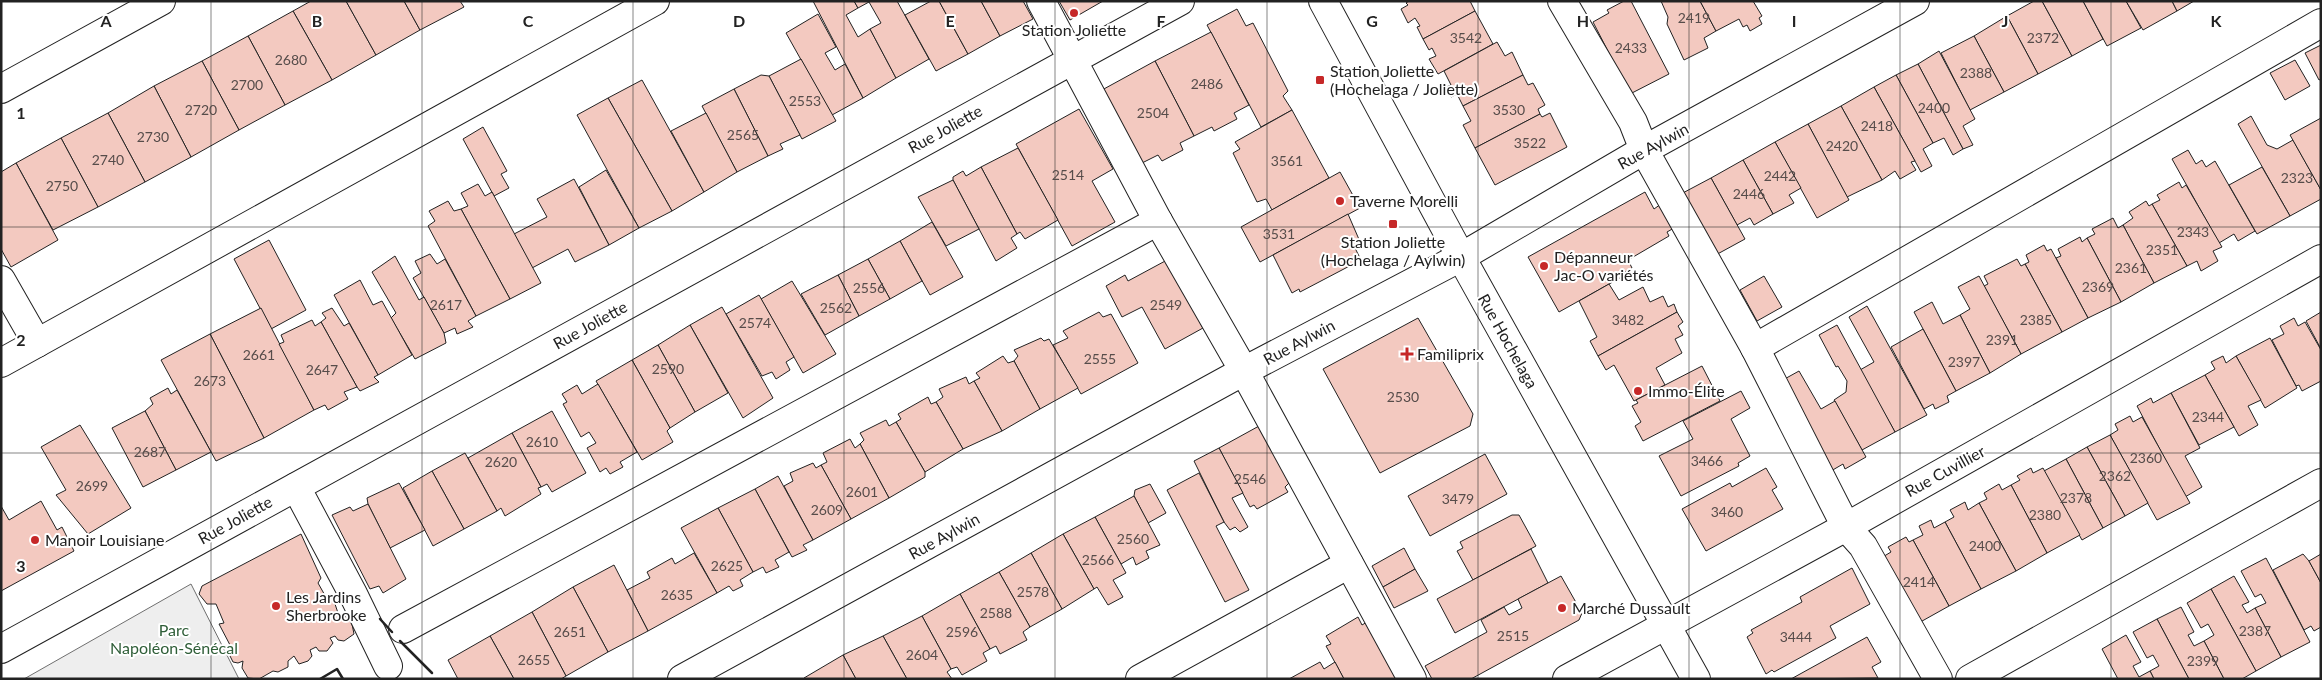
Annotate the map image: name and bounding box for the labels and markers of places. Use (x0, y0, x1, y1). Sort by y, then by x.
marker: Station Joliette (1068, 7, 1080, 19)
place label: Station Joliette (1022, 20, 1126, 39)
place label: Station Joliette (Hochelaga / Joliette) (1330, 61, 1478, 98)
marker: Station Joliette (Hochelaga / Joliette) (1314, 74, 1326, 86)
place label: Taverne Morelli (1350, 191, 1458, 210)
marker: Taverne Morelli (1334, 195, 1346, 207)
marker: Station Joliette (Hochelaga / Aylwin) (1387, 218, 1399, 230)
place label: Station Joliette (Hochelaga / Aylwin) (1321, 232, 1465, 269)
place label: Dépanneur Jac-O variétés (1554, 247, 1654, 284)
marker: Dépanneur Jac-O variétés (1538, 260, 1550, 272)
place label: Familiprix (1417, 344, 1484, 363)
marker: Familiprix (1401, 348, 1413, 360)
place label: Immo-Élite (1648, 381, 1725, 400)
marker: Immo-Élite (1632, 385, 1644, 397)
place label: Manoir Louisiane (45, 530, 165, 549)
marker: Manoir Louisiane (29, 534, 41, 546)
place label: Les Jardins Sherbrooke (286, 587, 366, 624)
place label: Marché Dussault (1572, 598, 1691, 617)
marker: Les Jardins Sherbrooke (270, 600, 282, 612)
marker: Marché Dussault (1556, 602, 1568, 614)

